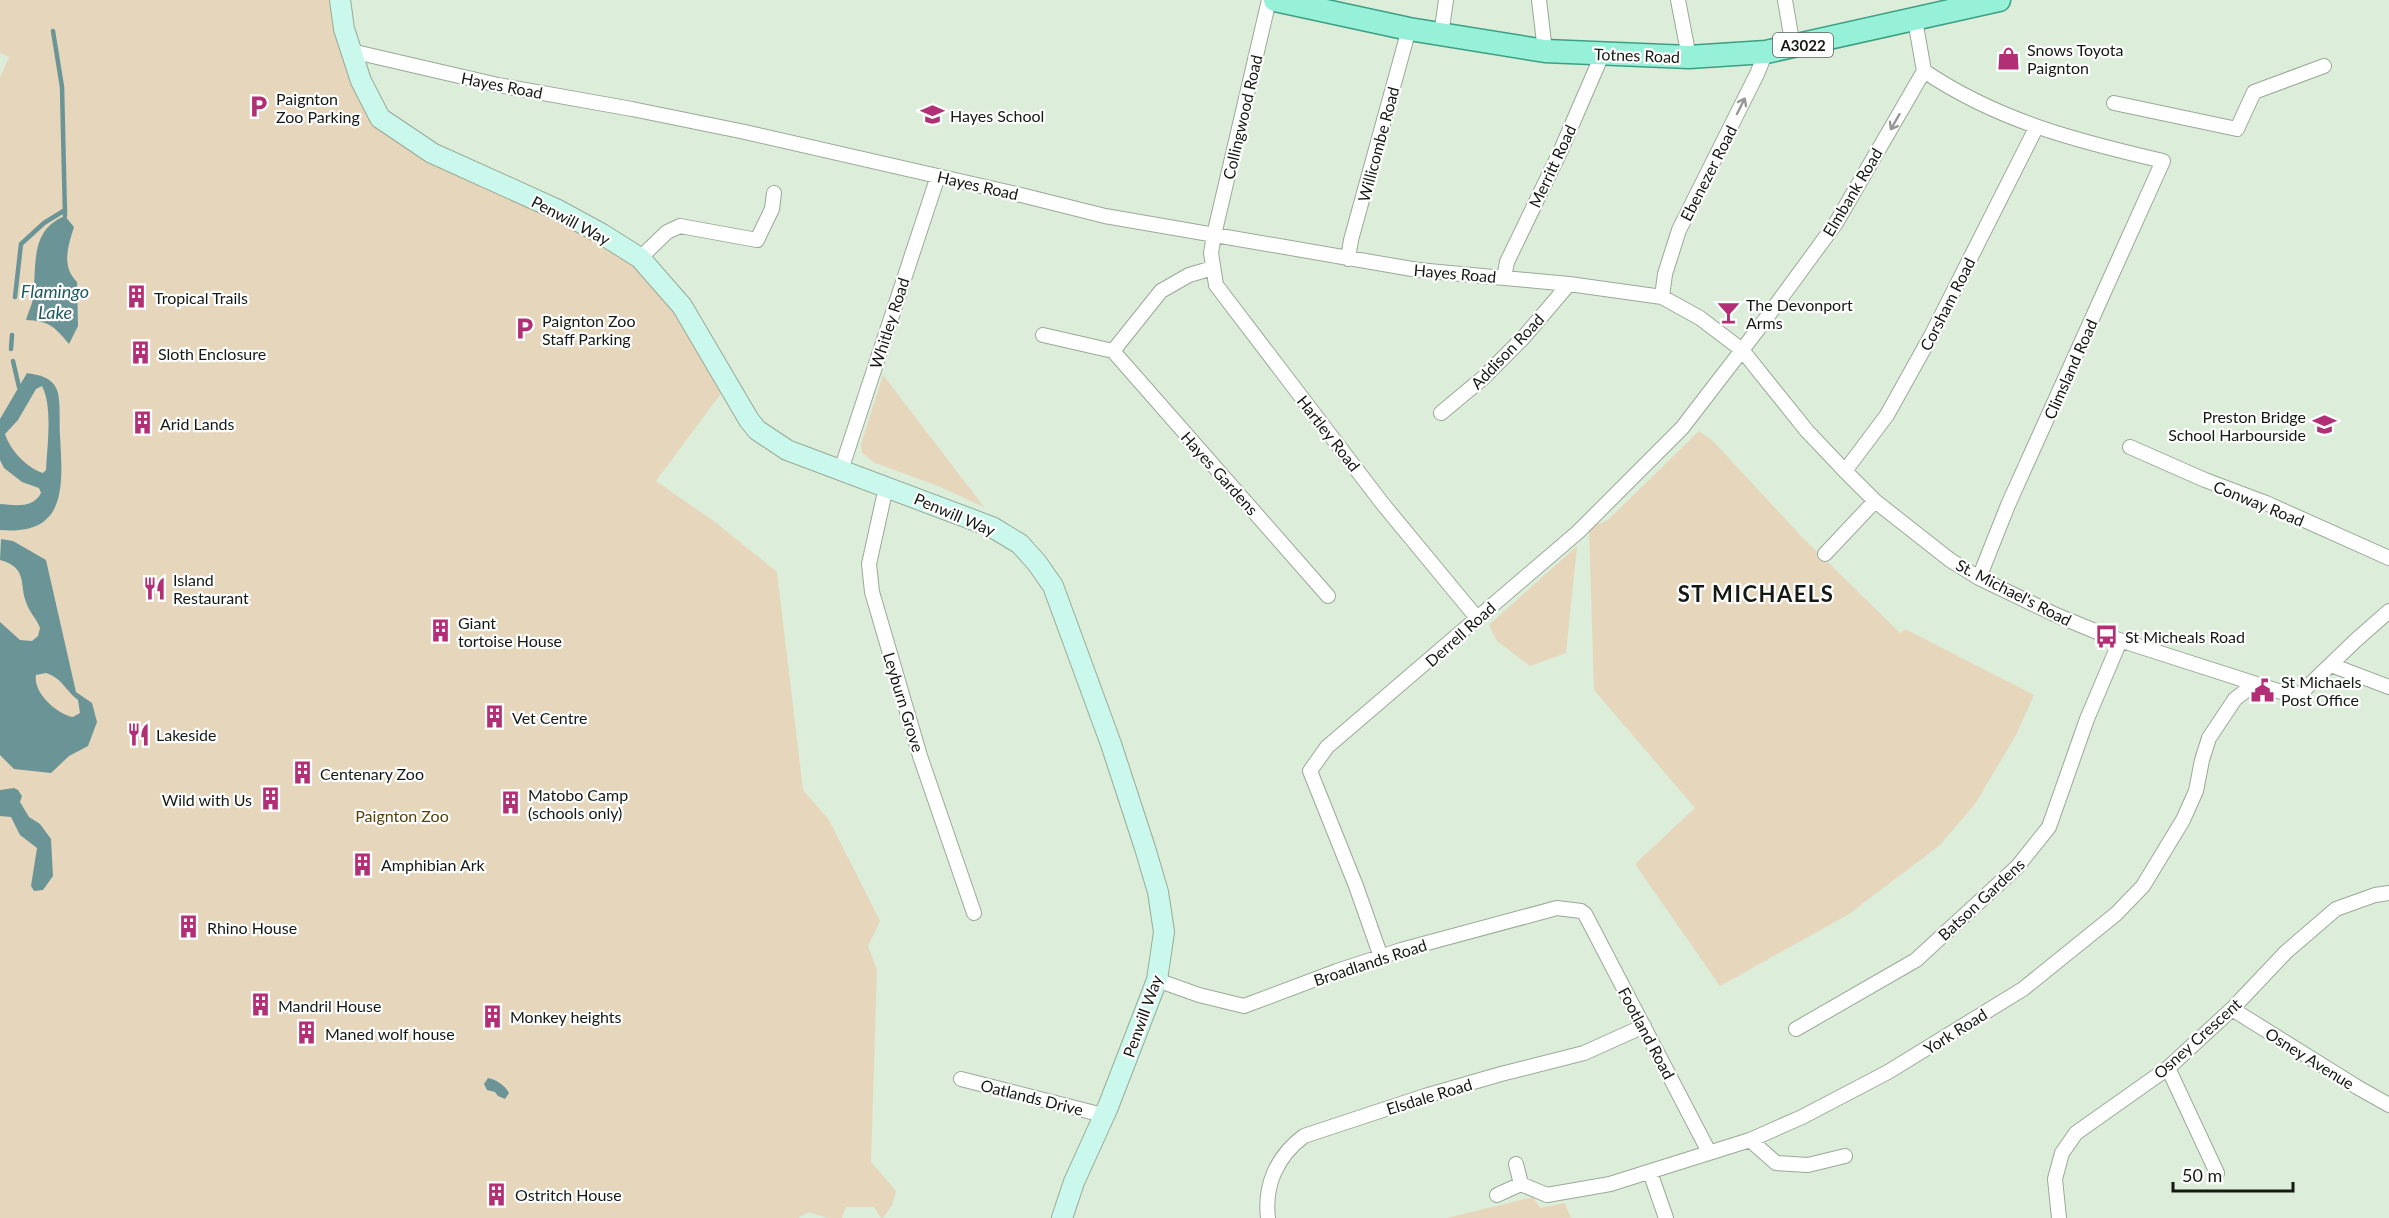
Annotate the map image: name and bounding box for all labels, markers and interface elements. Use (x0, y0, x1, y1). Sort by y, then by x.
road number: A3022 (1773, 33, 1833, 57)
place label: Snows Toyota Paignton (2027, 40, 2123, 77)
street label: Totnes Road (1594, 44, 1680, 66)
shop icon: Snows Toyota Paignton (1996, 45, 2022, 71)
street label: Collingwood Road (1218, 53, 1266, 181)
street label: Hayes Road (460, 68, 544, 102)
street label: Willicombe Road (1353, 84, 1403, 204)
place label: Paignton Zoo Parking (276, 89, 360, 126)
parking icon: Paignton Zoo Parking (245, 94, 271, 120)
one-way arrow (1736, 98, 1747, 116)
school or university icon: Hayes School (919, 102, 945, 128)
place label: Hayes School (950, 106, 1044, 125)
one-way arrow (1888, 113, 1900, 130)
street label: Merritt Road (1525, 122, 1579, 210)
street label: Ebenezer Road (1676, 122, 1740, 224)
street label: Elmbank Road (1818, 144, 1886, 240)
street label: Hayes Road (936, 166, 1020, 204)
street label: Penwill Way (529, 191, 614, 249)
street label: Corsham Road (1915, 254, 1979, 354)
street label: Hayes Road (1413, 260, 1497, 286)
street label: Whitley Road (865, 275, 913, 371)
water label: Flamingo Lake (21, 280, 89, 323)
building icon: Tropical Trails (123, 284, 149, 310)
place label: Tropical Trails (154, 288, 248, 307)
place label: The Devonport Arms (1746, 295, 1853, 332)
bar icon: The Devonport Arms (1715, 300, 1741, 326)
street label: Addison Road (1466, 310, 1548, 392)
place label: Paignton Zoo Staff Parking (542, 311, 635, 348)
parking icon: Paignton Zoo Staff Parking (511, 316, 537, 342)
street label: Climsland Road (2039, 316, 2101, 422)
building icon: Sloth Enclosure (127, 340, 153, 366)
place label: Sloth Enclosure (158, 344, 266, 363)
street label: Hartley Road (1294, 391, 1364, 475)
place label: Preston Bridge School Harbourside (2168, 407, 2306, 444)
building icon: Arid Lands (129, 410, 155, 436)
school or university icon: Preston Bridge School Harbourside (2311, 412, 2337, 438)
place label: Arid Lands (160, 414, 235, 433)
street label: Hayes Gardens (1178, 427, 1262, 519)
street label: Conway Road (2211, 476, 2307, 530)
street label: Penwill Way (912, 488, 999, 540)
street label: St. Michael's Road (1953, 555, 2075, 629)
place label: Island Restaurant (173, 570, 249, 607)
restaurant icon: Island Restaurant (142, 575, 168, 601)
district label: ST MICHAELS (1678, 580, 1834, 607)
street label: Derrell Road (1421, 598, 1499, 670)
place label: Giant tortoise House (458, 613, 562, 650)
building icon: Giant tortoise House (427, 618, 453, 644)
bus stop icon: St Micheals Road (2094, 623, 2120, 649)
place label: St Micheals Road (2125, 627, 2245, 646)
street label: Leyburn Grove (880, 650, 928, 754)
place label: St Michaels Post Office (2281, 672, 2361, 709)
public building icon: St Michaels Post Office (2250, 677, 2276, 703)
building icon: Vet Centre (481, 704, 507, 730)
place label: Vet Centre (512, 708, 587, 727)
restaurant icon: Lakeside (125, 721, 151, 747)
place label: Lakeside (156, 725, 216, 744)
building icon: Centenary Zoo (289, 760, 315, 786)
place label: Centenary Zoo (320, 764, 424, 783)
place label: Matobo Camp (schools only) (528, 785, 628, 822)
building icon: Wild with Us (257, 786, 283, 812)
place label: Wild with Us (162, 790, 252, 809)
building icon: Matobo Camp (schools only) (497, 790, 523, 816)
park label: Paignton Zoo (355, 806, 449, 825)
building icon: Amphibian Ark (350, 851, 376, 877)
street label: Batson Gardens (1934, 854, 2028, 944)
place label: Amphibian Ark (381, 855, 486, 874)
building icon: Rhino House (176, 914, 202, 940)
place label: Rhino House (207, 918, 297, 937)
street label: Broadlands Road (1311, 935, 1429, 989)
street label: Penwill Way (1118, 972, 1166, 1060)
street label: Footland Road (1615, 984, 1679, 1082)
building icon: Mandril House (247, 992, 273, 1018)
street label: Osney Crescent (2149, 994, 2245, 1082)
place label: Mandril House (278, 996, 381, 1015)
building icon: Monkey heights (479, 1003, 505, 1029)
street label: York Road (1920, 1004, 1990, 1058)
place label: Monkey heights (510, 1007, 622, 1026)
building icon: Maned wolf house (294, 1020, 320, 1046)
street label: Osney Avenue (2262, 1023, 2358, 1093)
place label: Maned wolf house (325, 1024, 455, 1043)
street label: Elsdale Road (1384, 1074, 1474, 1118)
street label: Oatlands Drive (979, 1075, 1085, 1119)
scale bar (2173, 1155, 2293, 1193)
text: 50 m (2182, 1164, 2222, 1186)
building icon: Ostritch House (484, 1181, 510, 1207)
place label: Ostritch House (515, 1185, 622, 1204)

